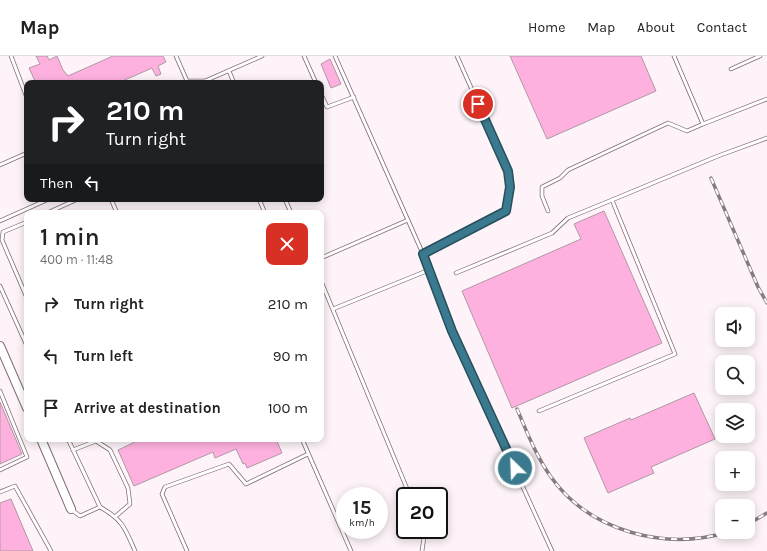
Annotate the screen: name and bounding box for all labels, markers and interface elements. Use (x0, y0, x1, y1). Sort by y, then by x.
text: Map (20, 17, 59, 39)
text: Home (528, 19, 565, 36)
text: Map (587, 19, 615, 36)
text: About (637, 19, 675, 36)
text: Contact (697, 19, 747, 36)
pin (461, 87, 495, 121)
icon: arrive (467, 93, 489, 115)
text: 210 m (106, 94, 184, 127)
icon: right (40, 96, 92, 148)
text: Turn right (106, 128, 186, 150)
icon: left (81, 172, 103, 194)
text: Then (40, 174, 73, 192)
text: 1 min (40, 223, 100, 251)
button: close (266, 223, 308, 265)
text: 400 m · 11:48 (40, 252, 113, 267)
icon: right (40, 293, 62, 315)
text: Turn right (74, 295, 144, 313)
text: 210 m (268, 295, 308, 313)
map controls (715, 307, 755, 539)
button: sound (715, 307, 755, 347)
icon: left (40, 345, 62, 367)
text: Turn left (74, 347, 133, 365)
text: 90 m (273, 347, 308, 365)
button: search (715, 355, 755, 395)
icon: arrive (40, 397, 62, 419)
text: Arrive at destination (74, 399, 221, 417)
text: 100 m (268, 399, 308, 417)
button: layers (715, 403, 755, 443)
position arrow (494, 447, 536, 489)
button: + (715, 451, 755, 491)
speed limit sign: 20 (396, 487, 448, 539)
text: 15 (353, 496, 371, 519)
button: − (715, 499, 755, 539)
text: km/h (349, 517, 375, 529)

